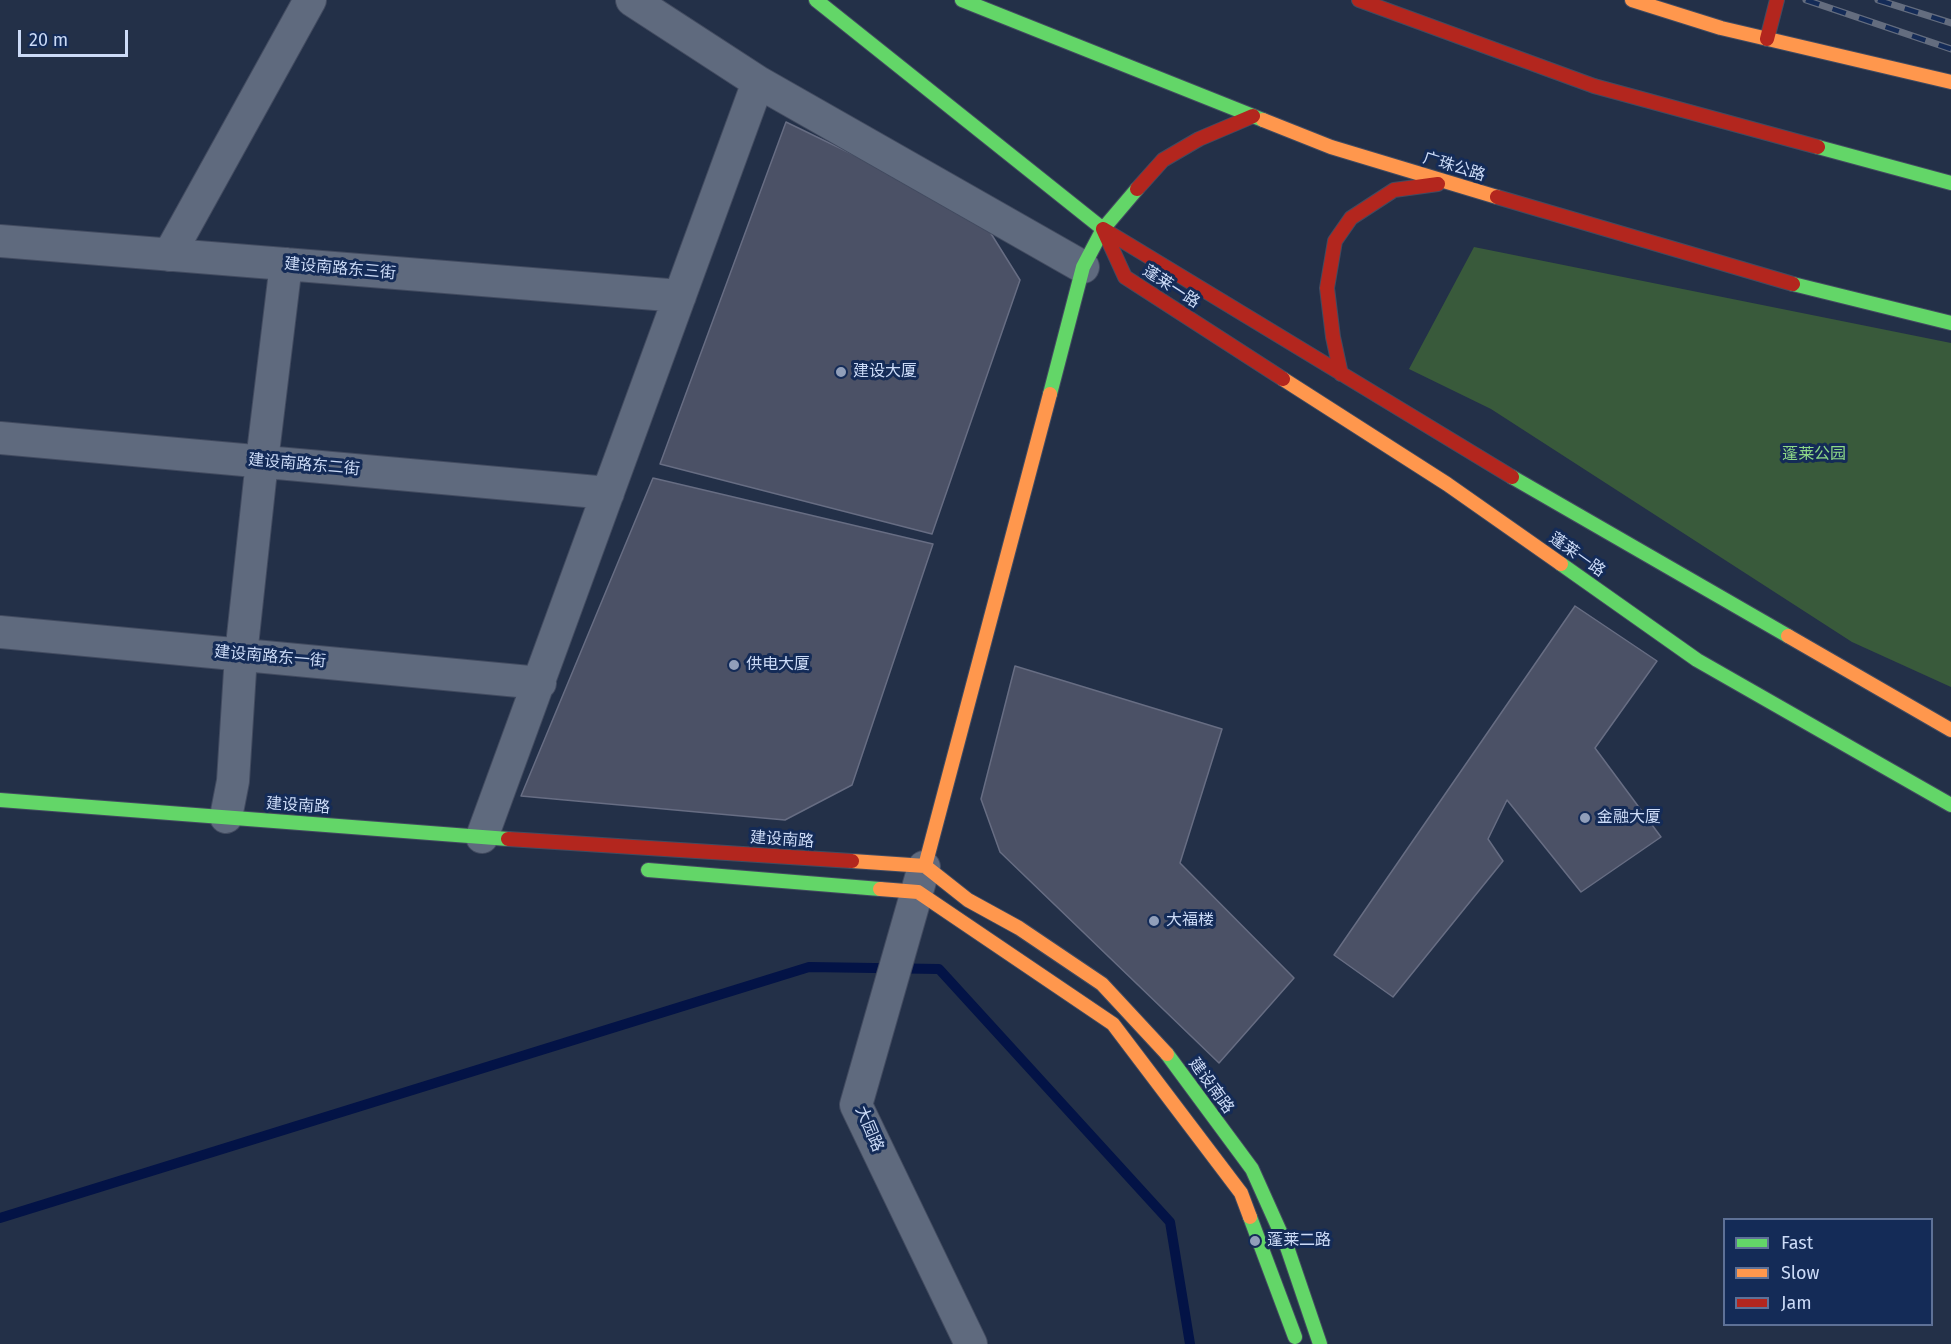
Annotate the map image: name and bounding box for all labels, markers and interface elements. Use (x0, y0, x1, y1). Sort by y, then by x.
scale bar (21, 18, 130, 56)
text: 20 m (29, 29, 68, 51)
street label: 广珠公路 (1421, 148, 1487, 186)
street label: 建设南路东三街 (283, 255, 397, 283)
street label: 蓬莱一路 (1139, 262, 1203, 312)
place label: 建设大厦 (853, 362, 917, 382)
marker: 建设大厦 (834, 365, 848, 379)
park label: 蓬莱公园 (1782, 445, 1846, 465)
street label: 建设南路东二街 (247, 451, 361, 479)
street label: 蓬莱一路 (1545, 529, 1609, 581)
street label: 建设南路东一街 (213, 643, 327, 671)
place label: 供电大厦 (746, 655, 810, 675)
marker: 供电大厦 (727, 658, 741, 672)
street label: 建设南路 (265, 794, 331, 818)
place label: 金融大厦 (1597, 808, 1661, 828)
marker: 金融大厦 (1578, 811, 1592, 825)
street label: 建设南路 (749, 828, 815, 852)
place label: 大福楼 (1166, 911, 1214, 931)
marker: 大福楼 (1147, 914, 1161, 928)
street label: 建设南路 (1184, 1054, 1238, 1118)
street label: 大园路 (851, 1103, 887, 1155)
legend (1723, 1218, 1933, 1326)
place label: 蓬莱二路 (1267, 1231, 1331, 1251)
text: Fast (1781, 1232, 1813, 1254)
marker: 蓬莱二路 (1248, 1234, 1262, 1248)
text: Slow (1781, 1262, 1819, 1284)
text: Jam (1781, 1292, 1812, 1314)

